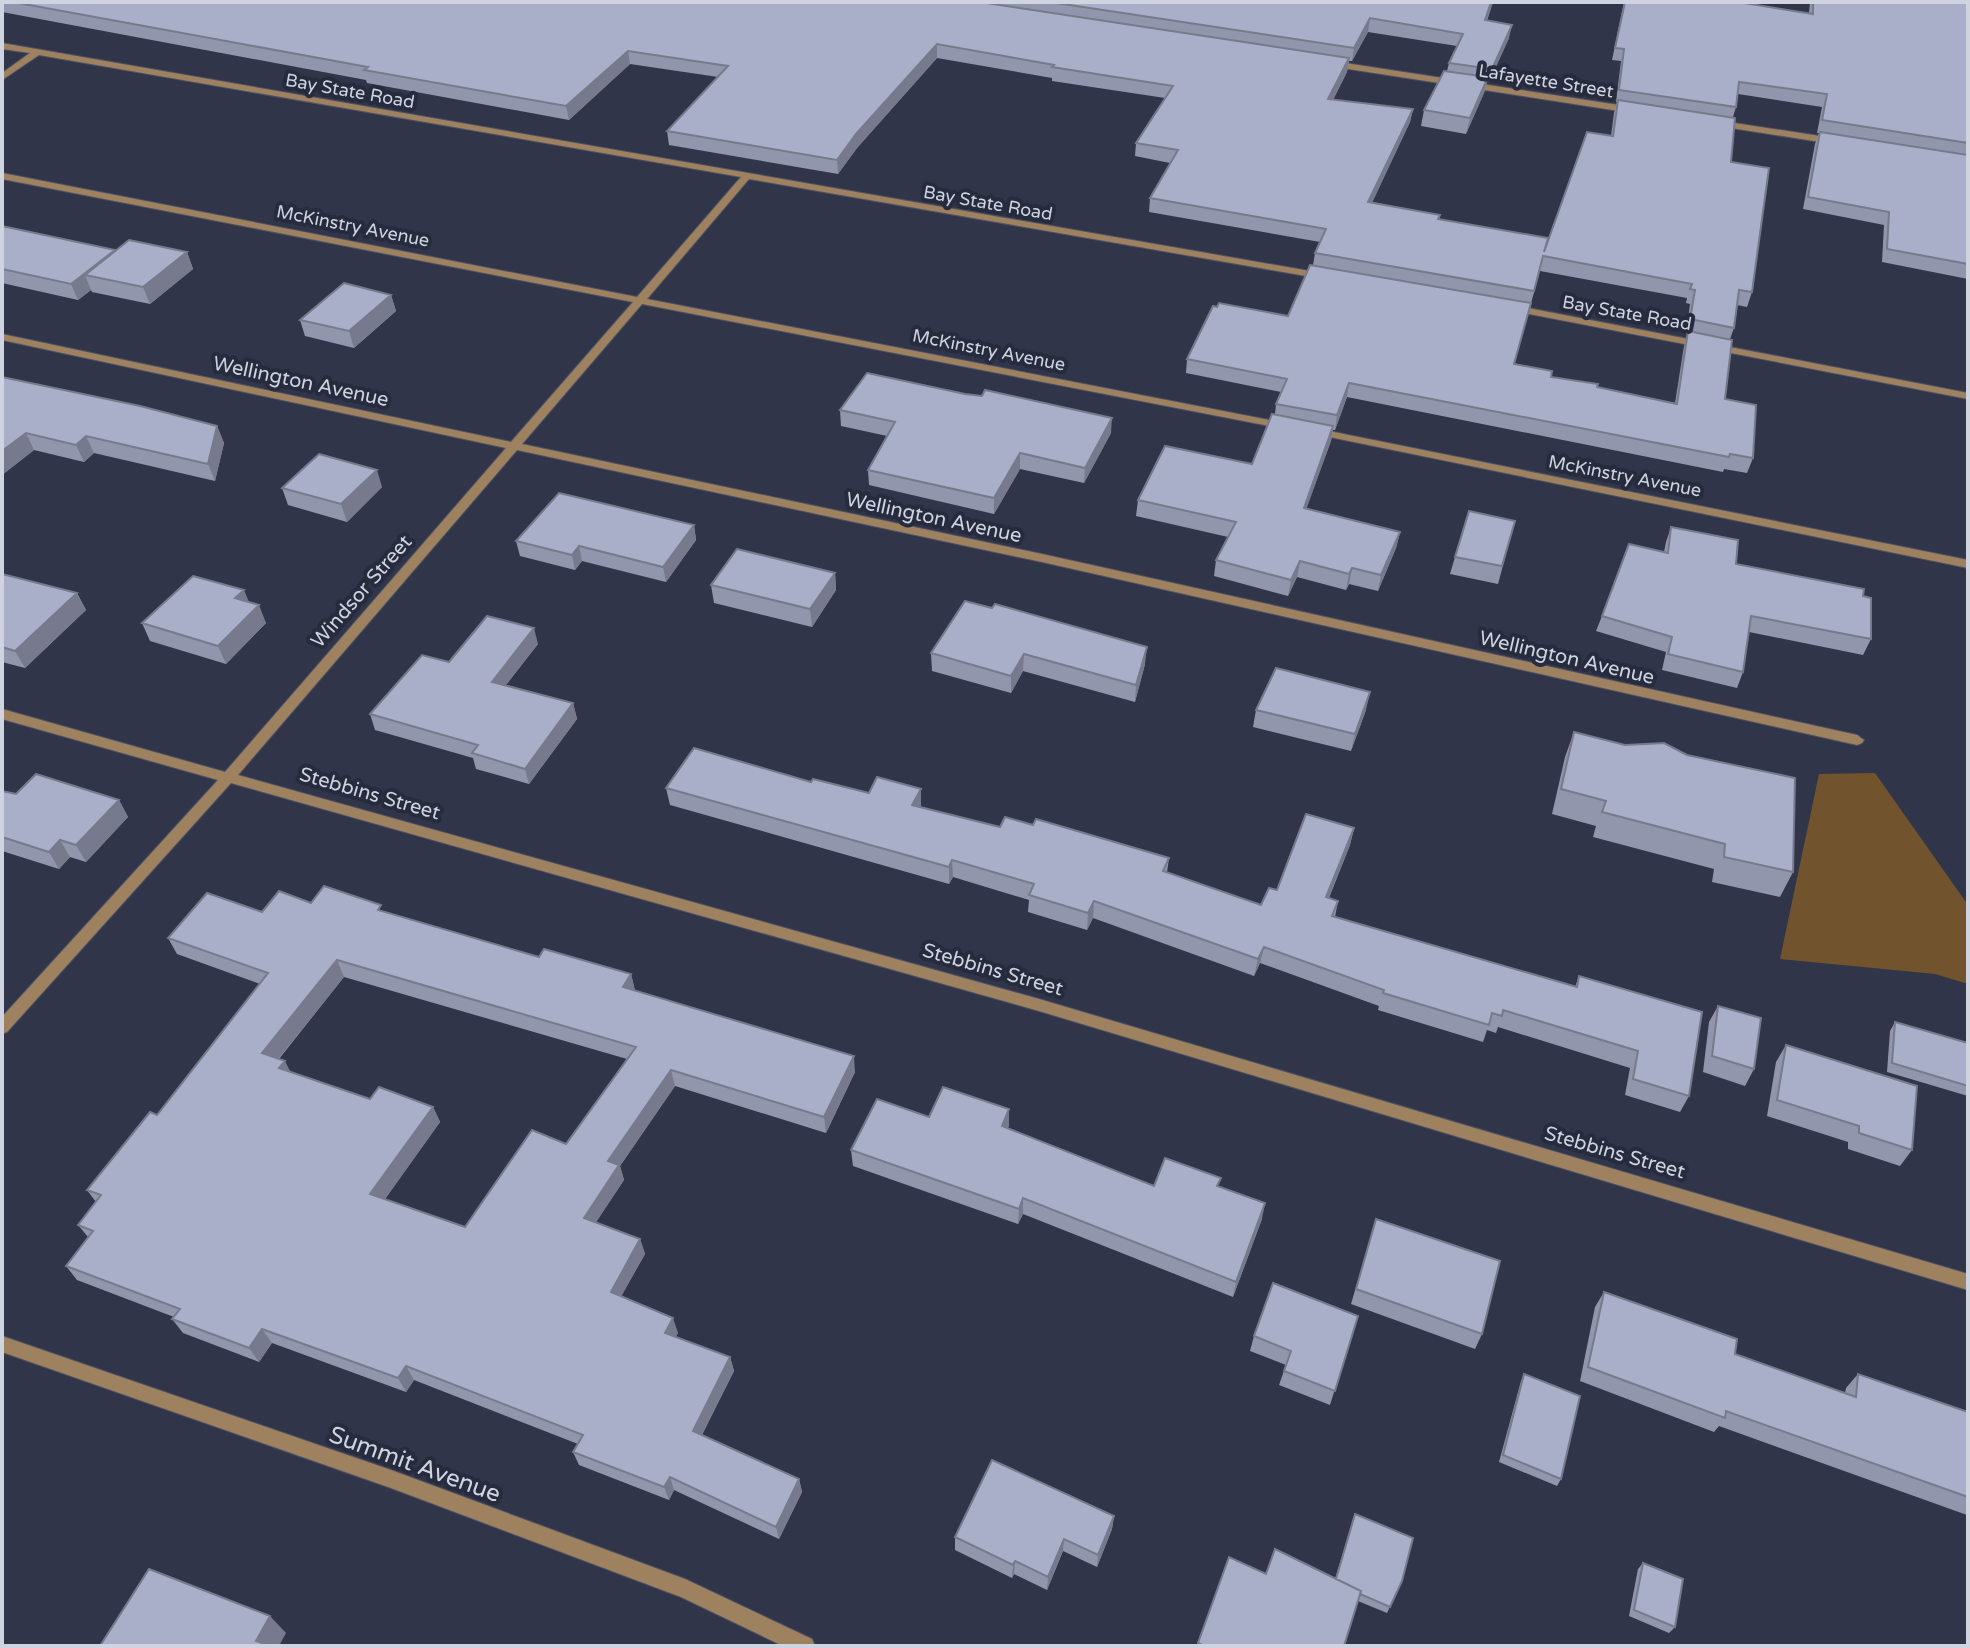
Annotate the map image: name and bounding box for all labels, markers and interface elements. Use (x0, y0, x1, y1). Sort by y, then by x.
street label: Lafayette Street (1477, 59, 1615, 103)
street label: Bay State Road (284, 69, 416, 113)
street label: Bay State Road (922, 181, 1054, 225)
street label: McKinstry Avenue (275, 200, 431, 252)
street label: Bay State Road (1561, 291, 1693, 335)
street label: McKinstry Avenue (911, 324, 1067, 376)
street label: Wellington Avenue (211, 352, 391, 412)
street label: McKinstry Avenue (1547, 450, 1703, 502)
street label: Wellington Avenue (844, 488, 1024, 548)
street label: Windsor Street (306, 530, 417, 653)
street label: Wellington Avenue (1477, 626, 1657, 690)
street label: Stebbins Street (297, 762, 443, 826)
street label: Stebbins Street (920, 938, 1066, 1002)
street label: Stebbins Street (1542, 1121, 1688, 1185)
street label: Summit Avenue (325, 1420, 505, 1509)

